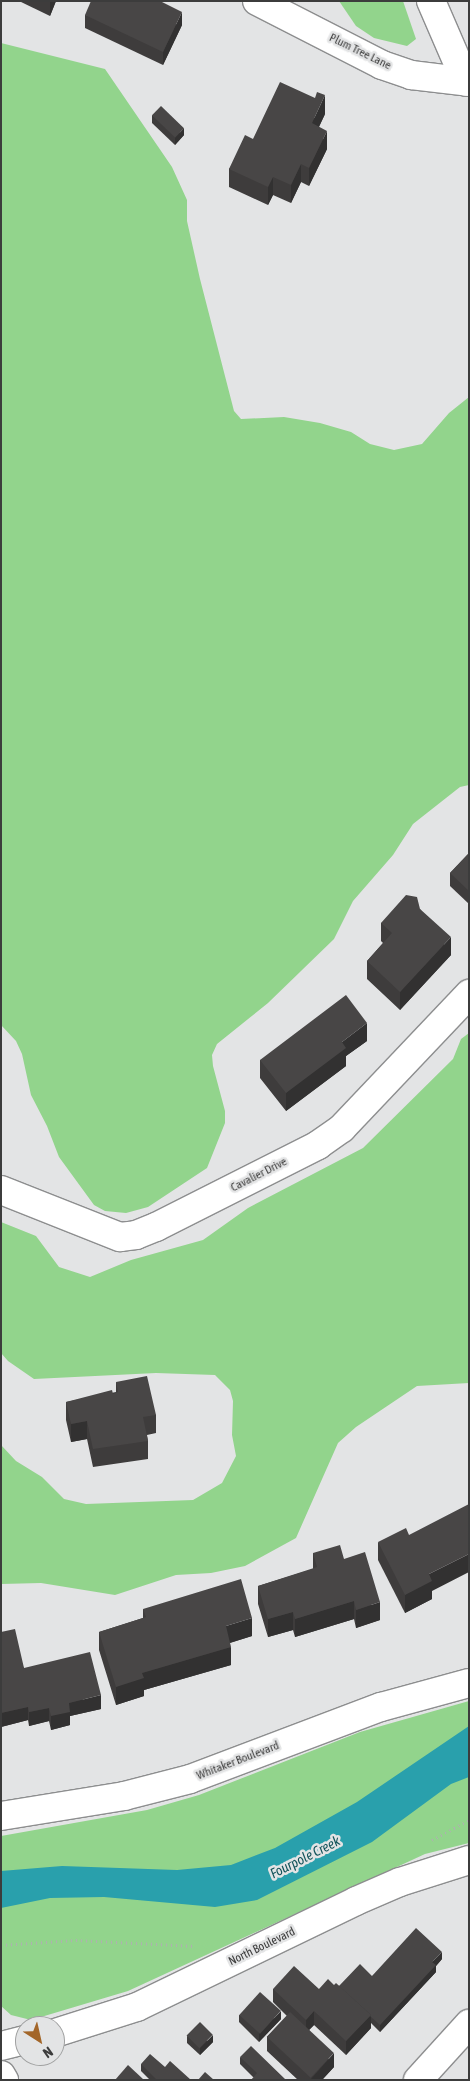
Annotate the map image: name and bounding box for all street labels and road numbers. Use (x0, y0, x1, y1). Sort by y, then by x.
street label: Plum Tree Lane (327, 31, 393, 73)
street label: Cavalier Drive (228, 1155, 290, 1195)
street label: Whitaker Boulevard (195, 1739, 281, 1783)
street label: North Boulevard (226, 1925, 298, 1969)

